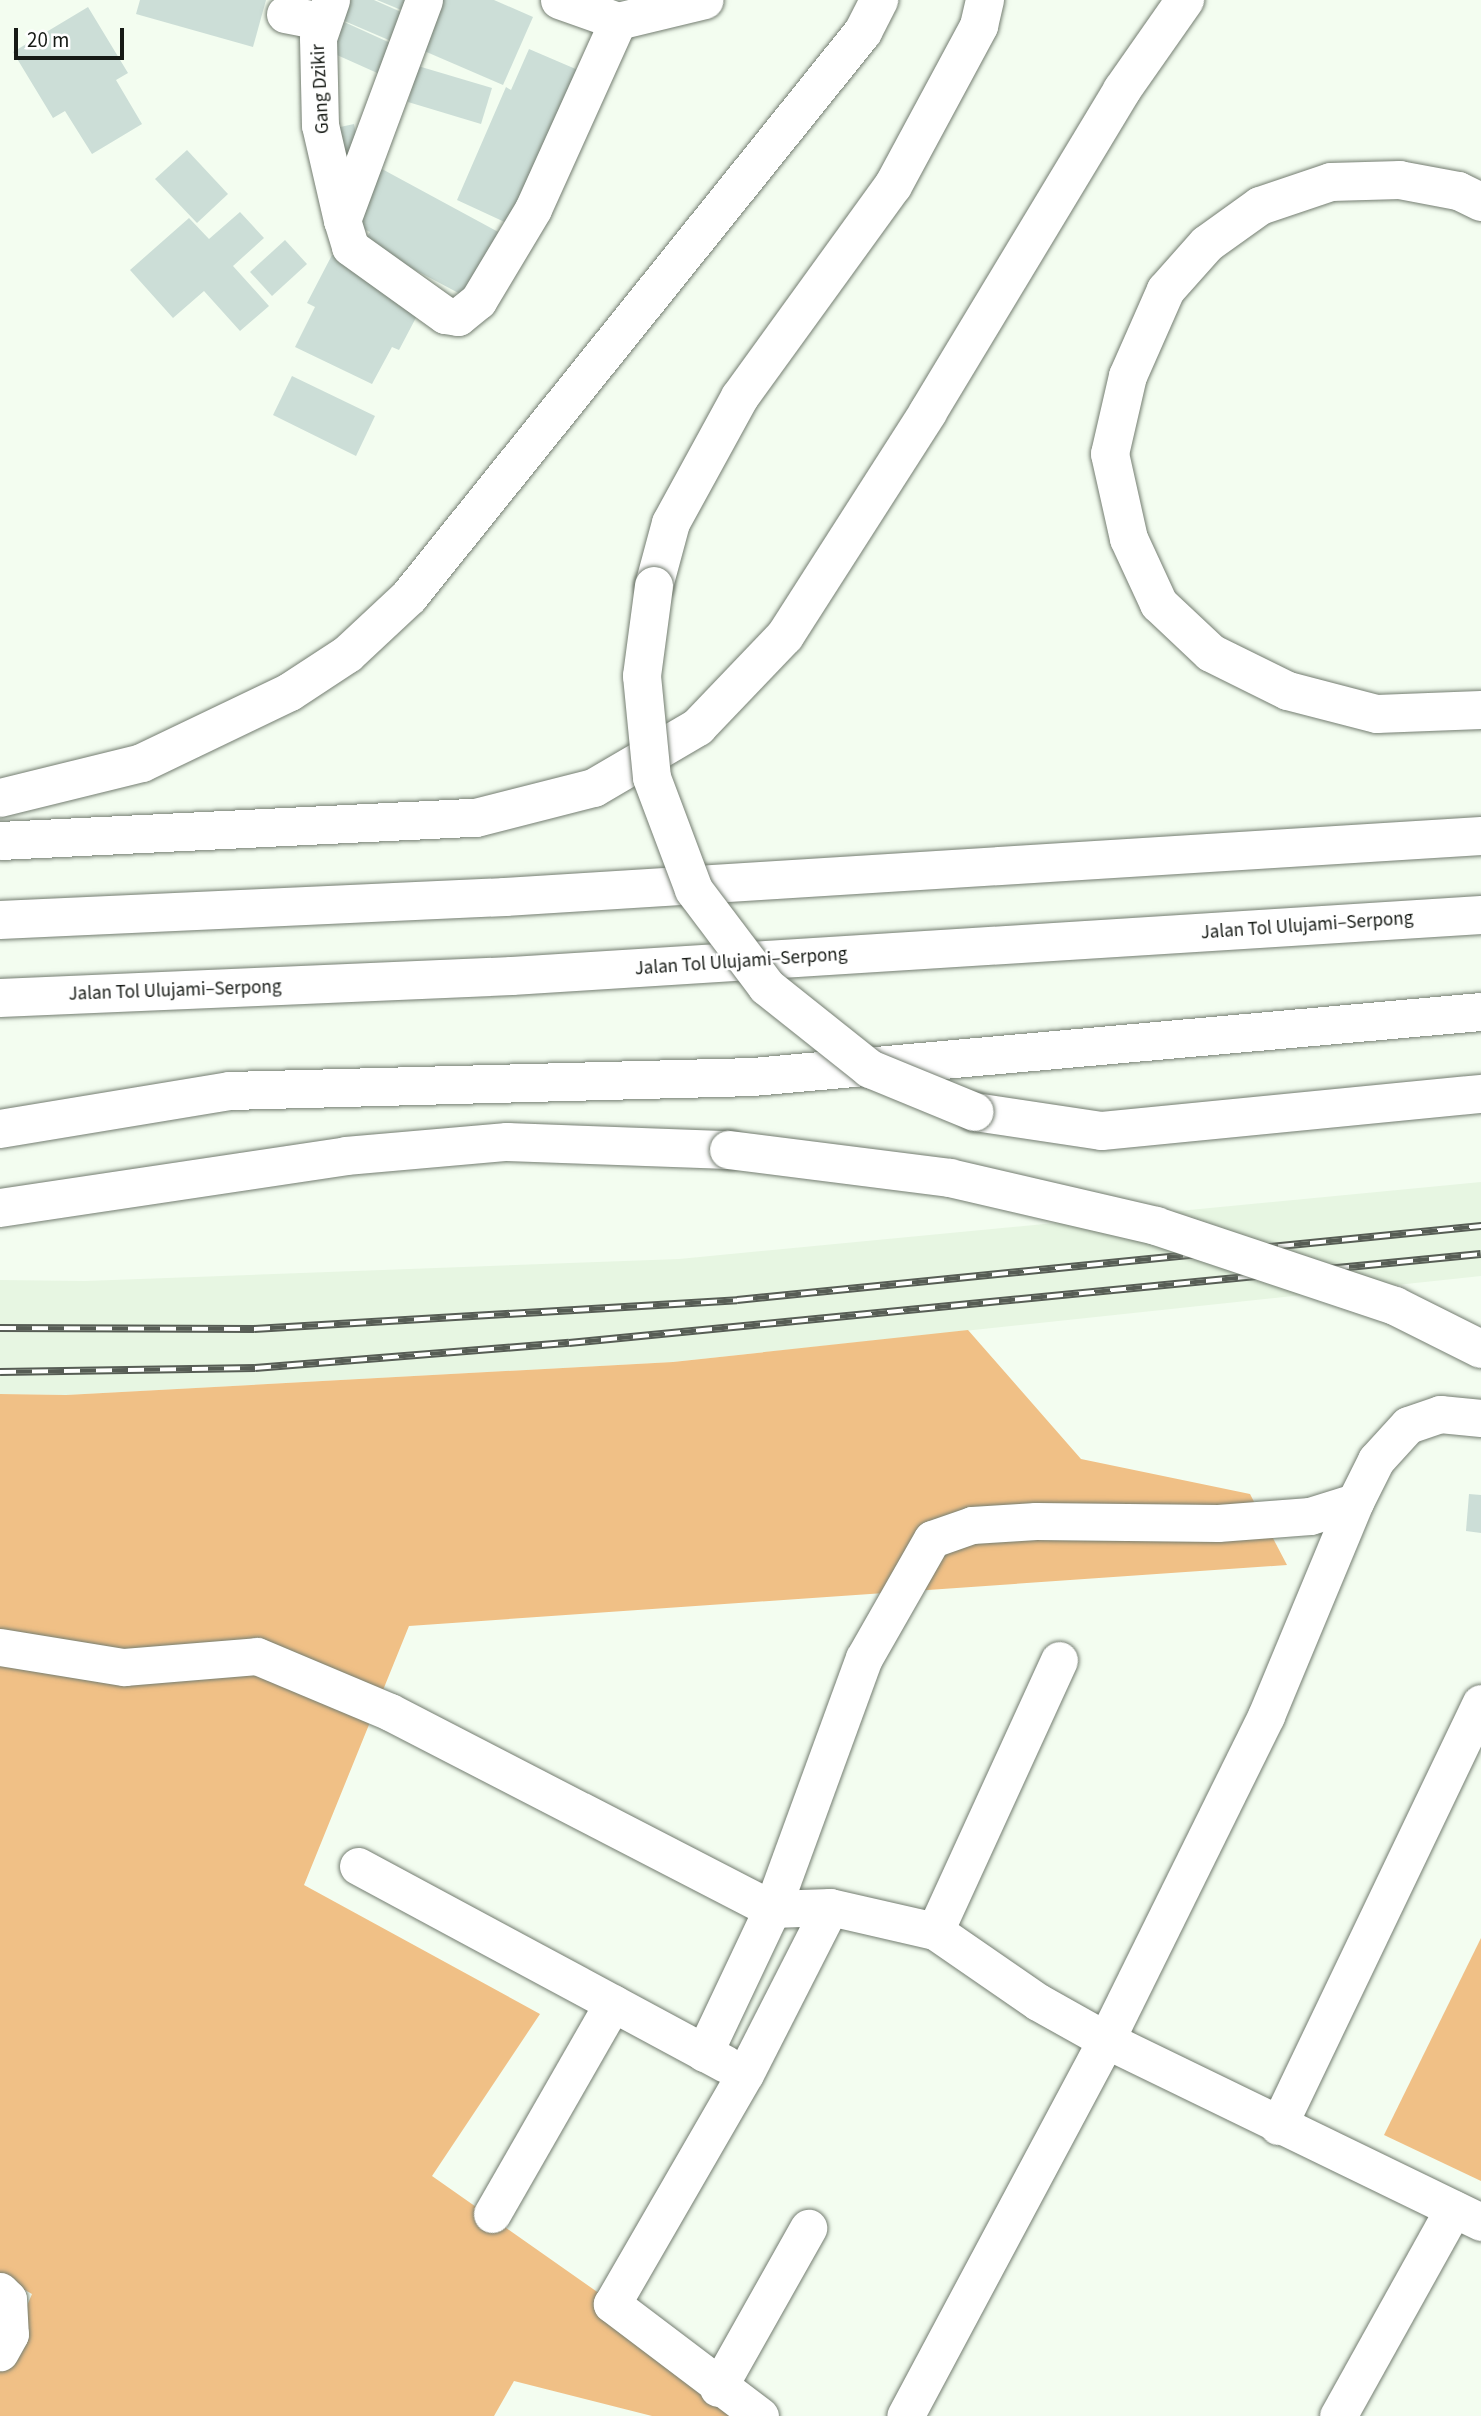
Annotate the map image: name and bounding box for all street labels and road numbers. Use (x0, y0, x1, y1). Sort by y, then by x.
street label: Gang Dzikir (307, 43, 335, 135)
street label: Jalan Tol Ulujami–Serpong (1200, 907, 1414, 945)
street label: Jalan Tol Ulujami–Serpong (634, 943, 848, 981)
street label: Jalan Tol Ulujami–Serpong (68, 976, 282, 1006)

